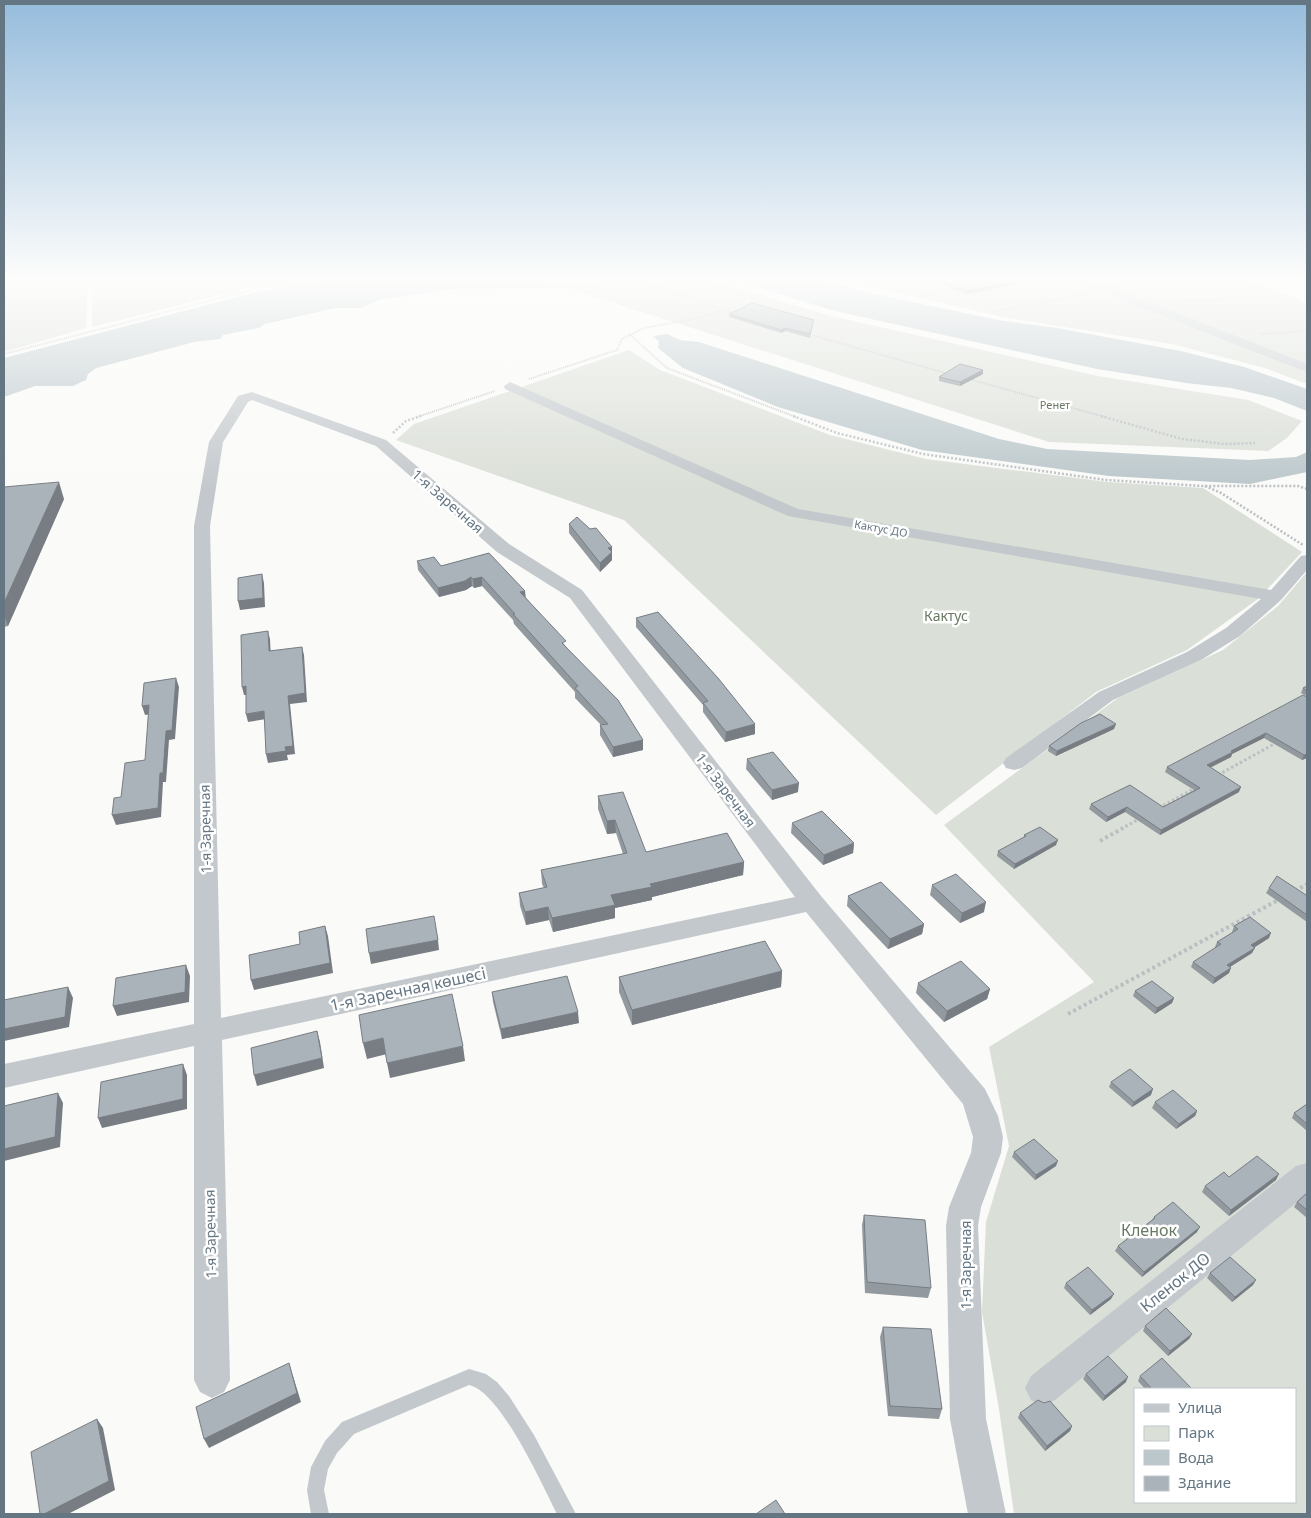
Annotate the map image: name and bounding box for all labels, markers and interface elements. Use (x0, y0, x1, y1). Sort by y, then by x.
park label: Ренет (1040, 397, 1070, 412)
street label: 1-я Заречная (408, 465, 488, 537)
street label: Кактус ДО (853, 516, 909, 540)
park label: Кактус (924, 606, 968, 625)
street label: 1-я Заречная (692, 749, 760, 831)
street label: 1-я Заречная (195, 784, 215, 874)
street label: 1-я Заречная көшесі (328, 962, 488, 1016)
street label: 1-я Заречная (200, 1189, 220, 1279)
park label: Кленок (1121, 1219, 1178, 1241)
street label: 1-я Заречная (956, 1221, 975, 1309)
street label: Кленок ДО (1135, 1247, 1215, 1317)
legend (1134, 1388, 1296, 1503)
text: Улица (1178, 1397, 1222, 1417)
text: Парк (1178, 1422, 1214, 1442)
text: Вода (1178, 1447, 1214, 1467)
text: Здание (1178, 1472, 1231, 1492)

